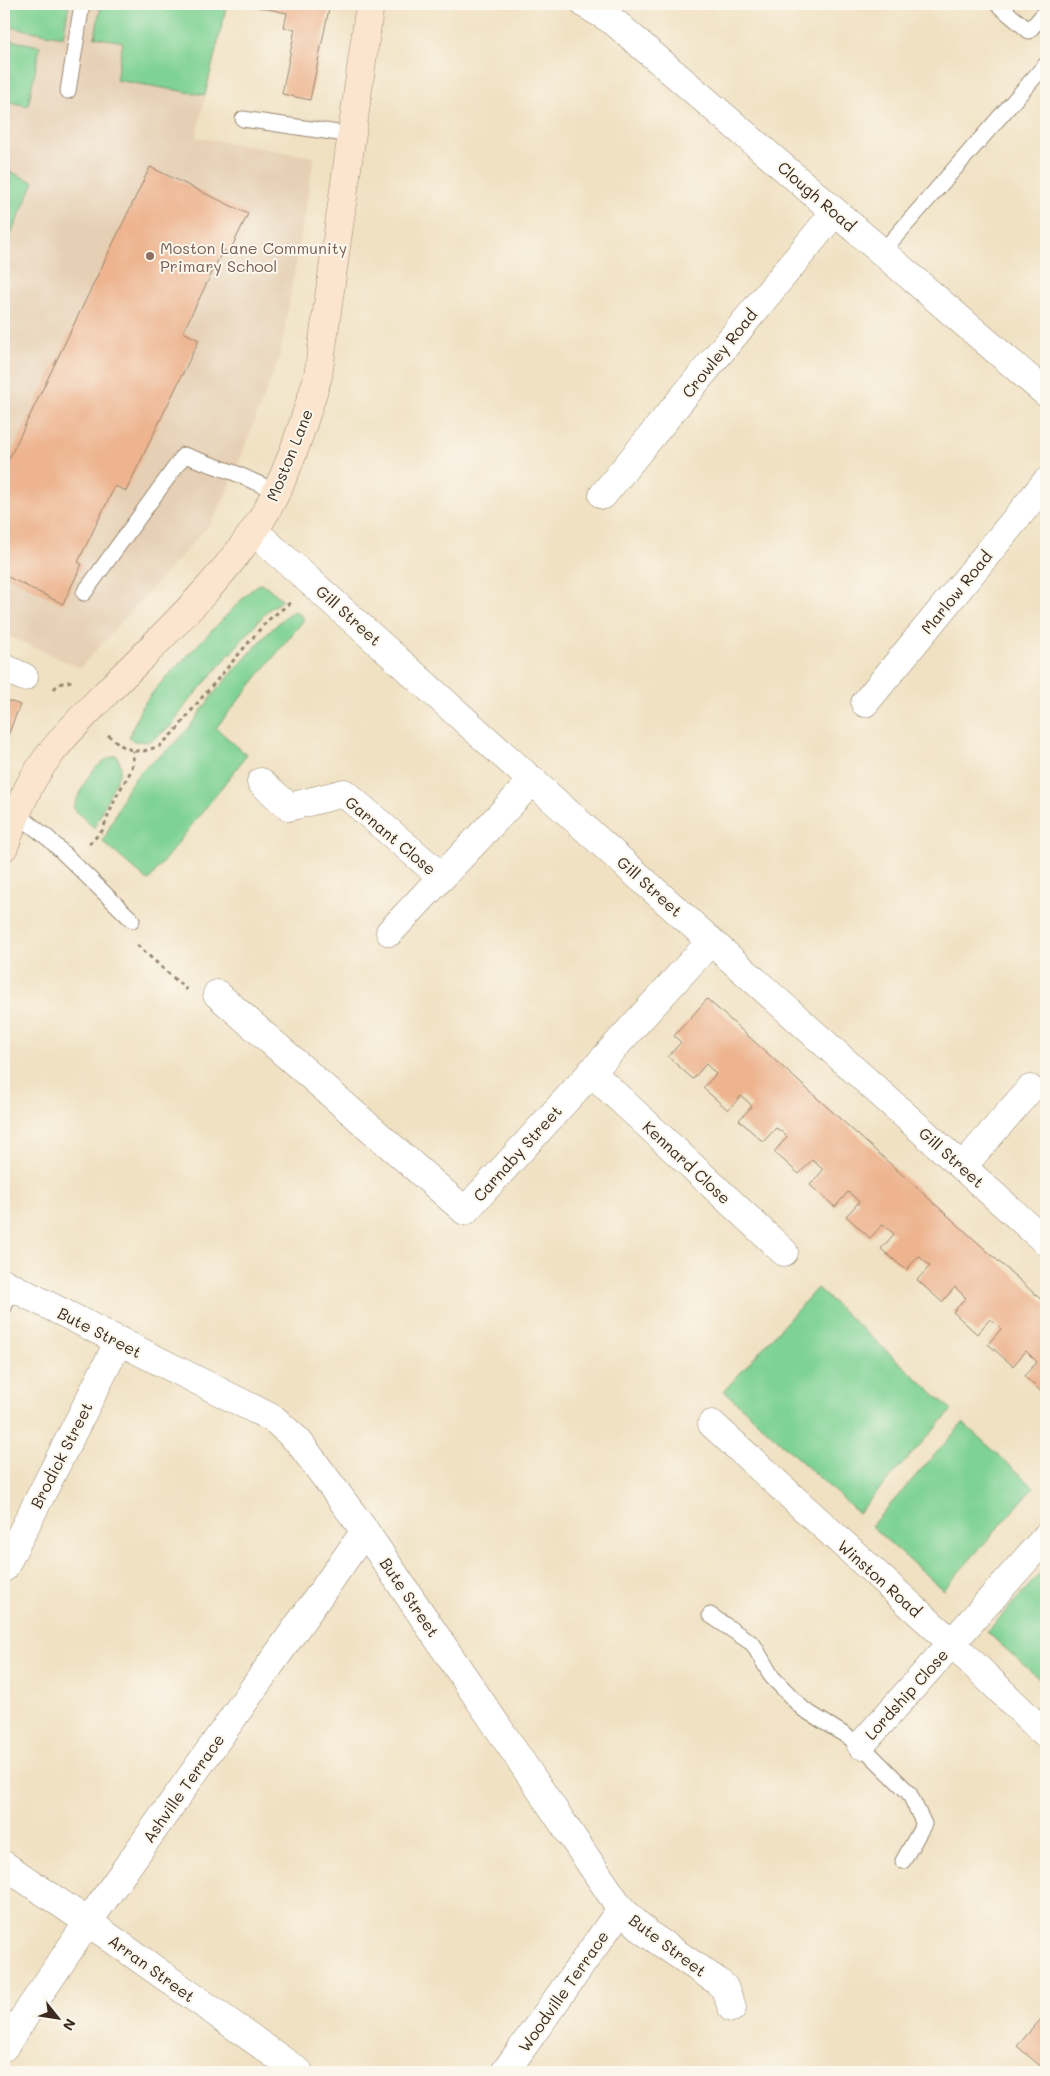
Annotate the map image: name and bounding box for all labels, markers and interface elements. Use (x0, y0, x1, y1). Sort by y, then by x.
street label: Clough Road (774, 156, 860, 236)
place label: Moston Lane Community Primary School (160, 237, 347, 276)
marker: Moston Lane Community Primary School (144, 250, 156, 262)
street label: Crowley Road (677, 304, 761, 402)
street label: Moston Lane (261, 406, 317, 504)
street label: Marlow Road (916, 546, 996, 638)
street label: Gill Street (312, 580, 386, 650)
street label: Garnant Close (341, 791, 441, 879)
street label: Gill Street (613, 851, 687, 921)
street label: Carnaby Street (468, 1100, 566, 1206)
street label: Kennard Close (638, 1116, 736, 1208)
street label: Gill Street (915, 1122, 989, 1192)
street label: Bute Street (54, 1302, 146, 1362)
street label: Brodick Street (25, 1398, 97, 1512)
street label: Winston Road (834, 1535, 926, 1621)
street label: Bute Street (376, 1553, 444, 1641)
street label: Lordship Close (860, 1644, 952, 1744)
street label: Ashville Terrace (138, 1729, 228, 1847)
street label: Bute Street (625, 1909, 711, 1981)
street label: Woodville Terrace (513, 1926, 613, 2056)
street label: Arran Street (105, 1930, 199, 2006)
north arrow (32, 1994, 82, 2044)
text: N (59, 2015, 81, 2034)

